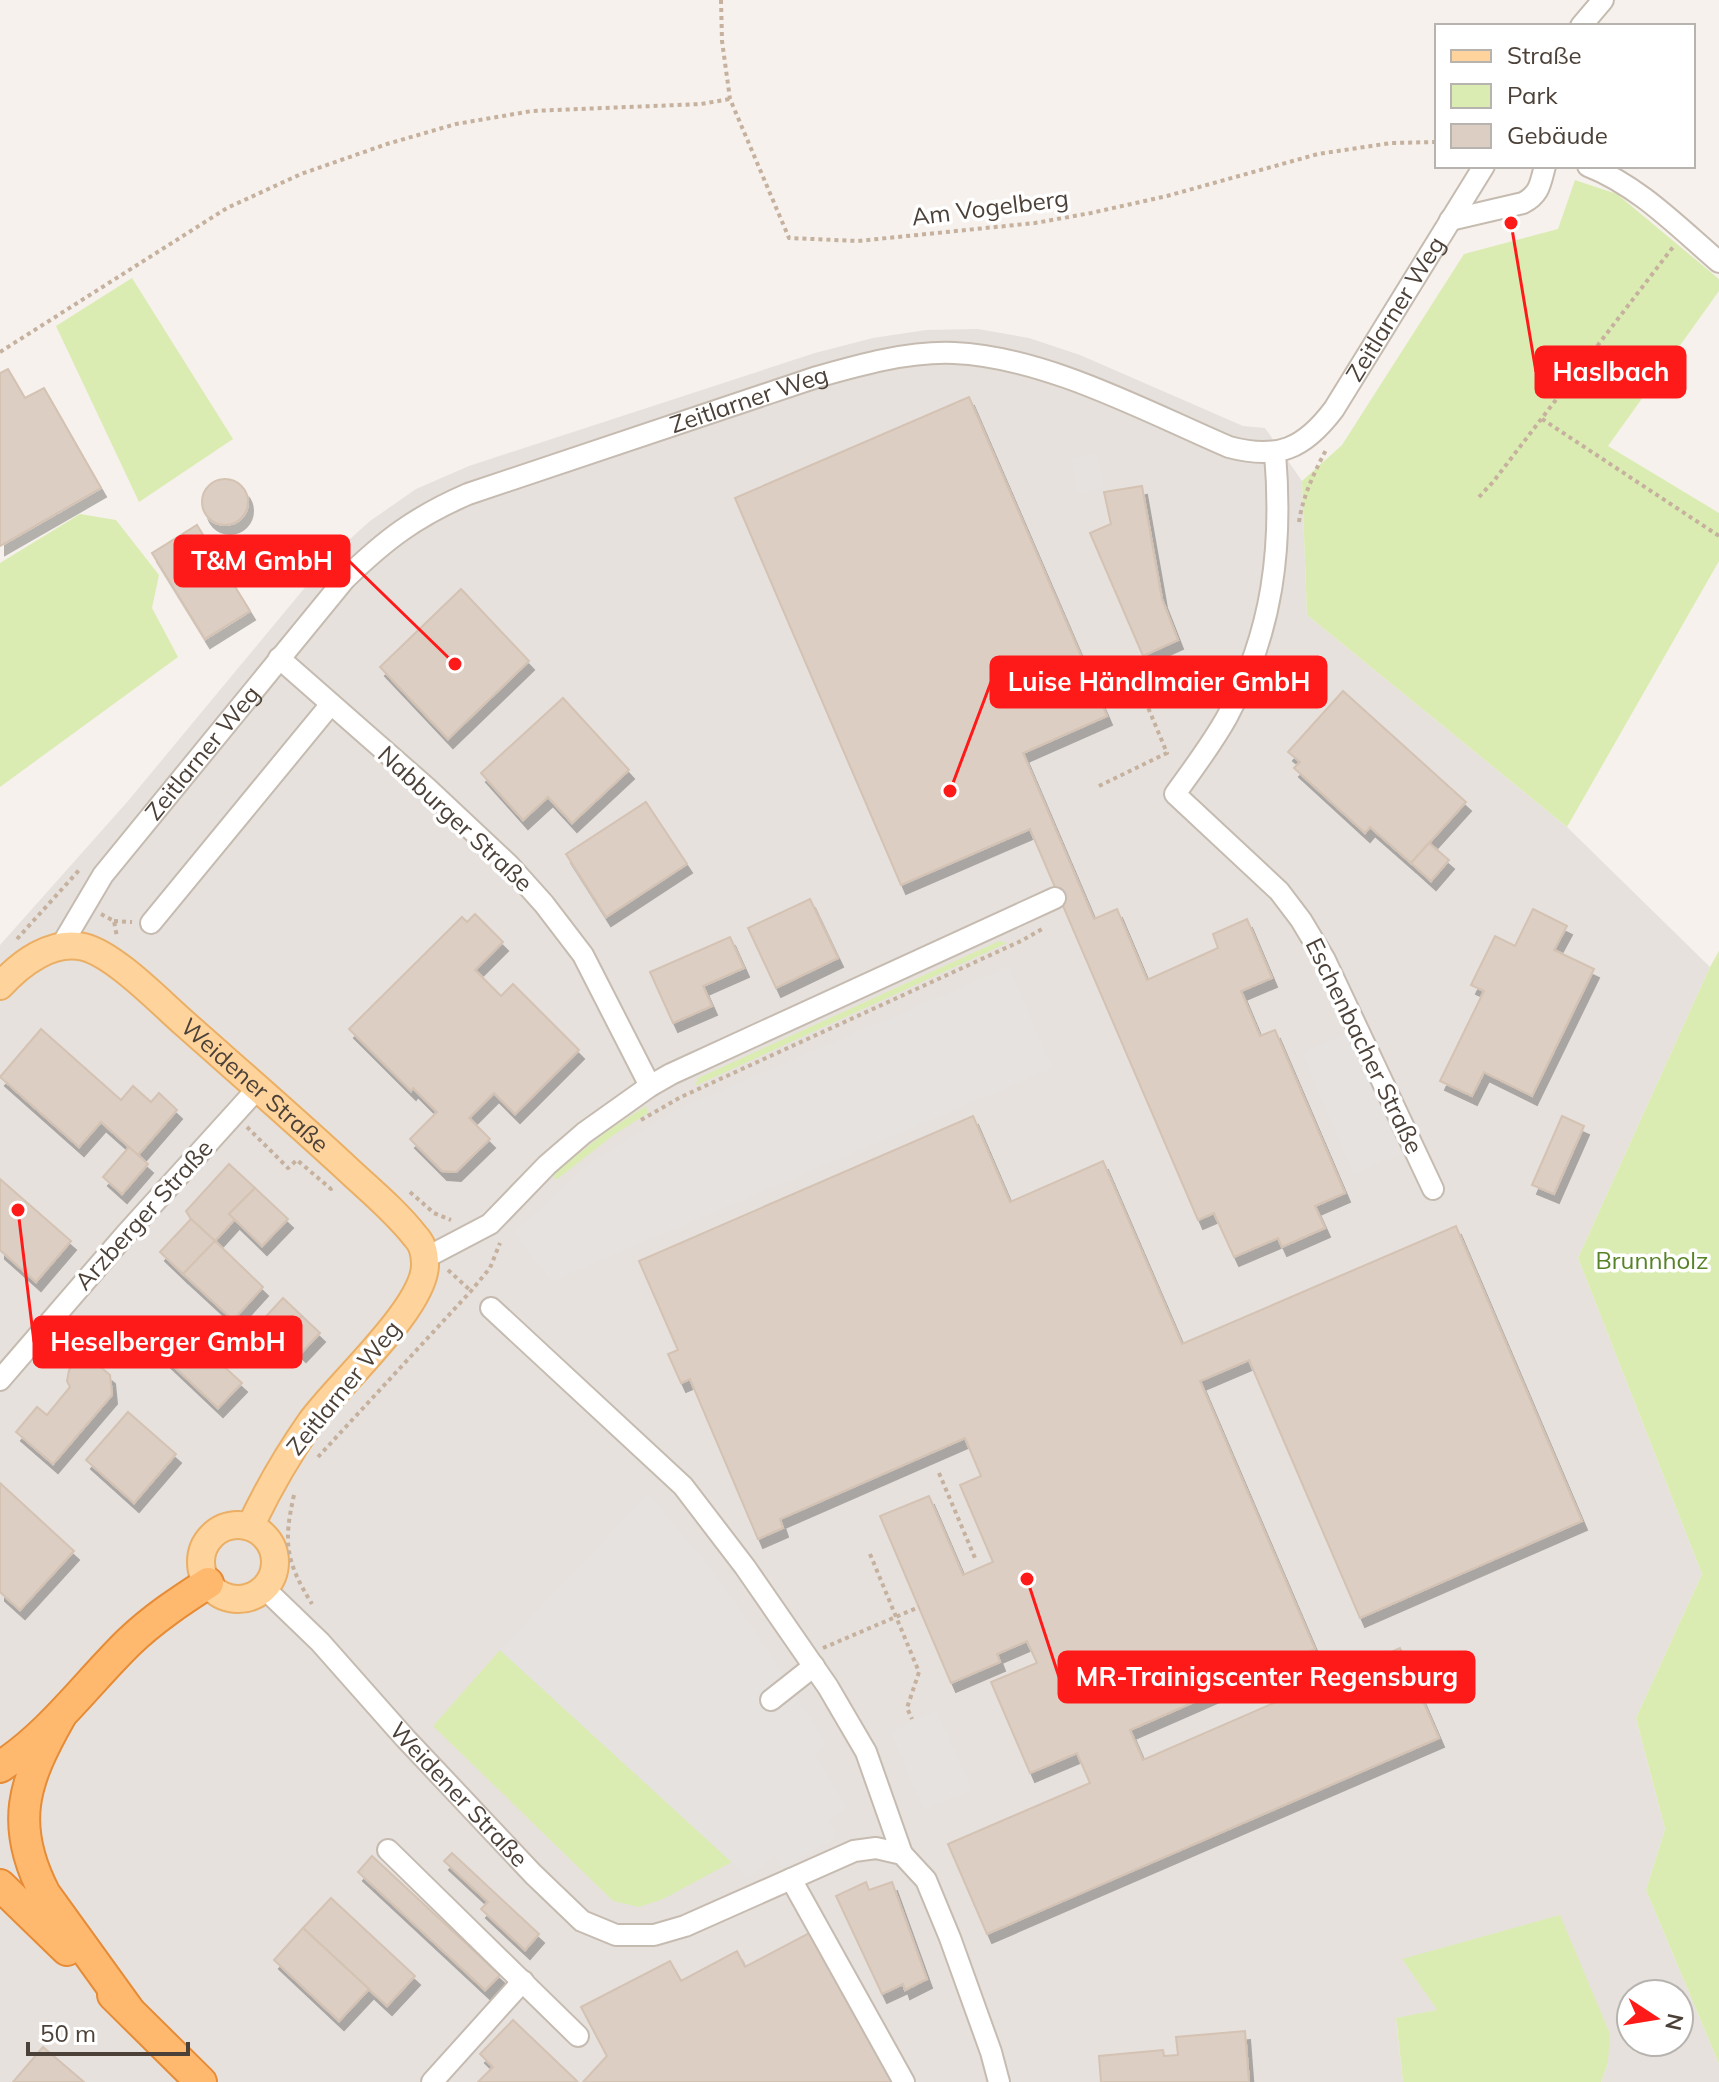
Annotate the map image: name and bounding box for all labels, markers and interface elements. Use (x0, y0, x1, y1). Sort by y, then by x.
legend (1435, 24, 1695, 168)
text: Straße (1507, 40, 1582, 70)
text: Park (1507, 80, 1558, 110)
text: Gebäude (1507, 120, 1608, 150)
street label: Am Vogelberg (910, 183, 1070, 232)
street label: Zeitlarner Weg (1339, 230, 1451, 387)
callout: Haslbach (1536, 347, 1685, 397)
text: Haslbach (1552, 355, 1670, 388)
street label: Zeitlarner Weg (666, 359, 831, 439)
callout: T&M GmbH (175, 536, 349, 586)
text: T&M GmbH (191, 544, 333, 577)
callout: Luise Händlmaier GmbH (991, 657, 1326, 707)
text: Luise Händlmaier GmbH (1008, 665, 1310, 698)
street label: Zeitlarner Weg (138, 679, 266, 826)
street label: Nabburger Straße (372, 739, 539, 898)
street label: Eschenbacher Straße (1300, 933, 1430, 1158)
street label: Weidener Straße (175, 1011, 336, 1159)
street label: Arzberger Straße (68, 1133, 219, 1296)
park label: Brunnholz (1596, 1245, 1708, 1275)
street label: Zeitlarner Weg (280, 1314, 407, 1461)
callout: Heselberger GmbH (34, 1317, 301, 1367)
text: Heselberger GmbH (50, 1325, 286, 1358)
callout: MR-Trainigscenter Regensburg (1059, 1652, 1474, 1702)
text: MR-Trainigscenter Regensburg (1076, 1660, 1458, 1693)
street label: Weidener Straße (384, 1715, 535, 1873)
north arrow (1615, 1978, 1695, 2058)
scale bar (28, 2006, 188, 2056)
text: N (1659, 2011, 1690, 2033)
text: 50 m (40, 2018, 96, 2048)

